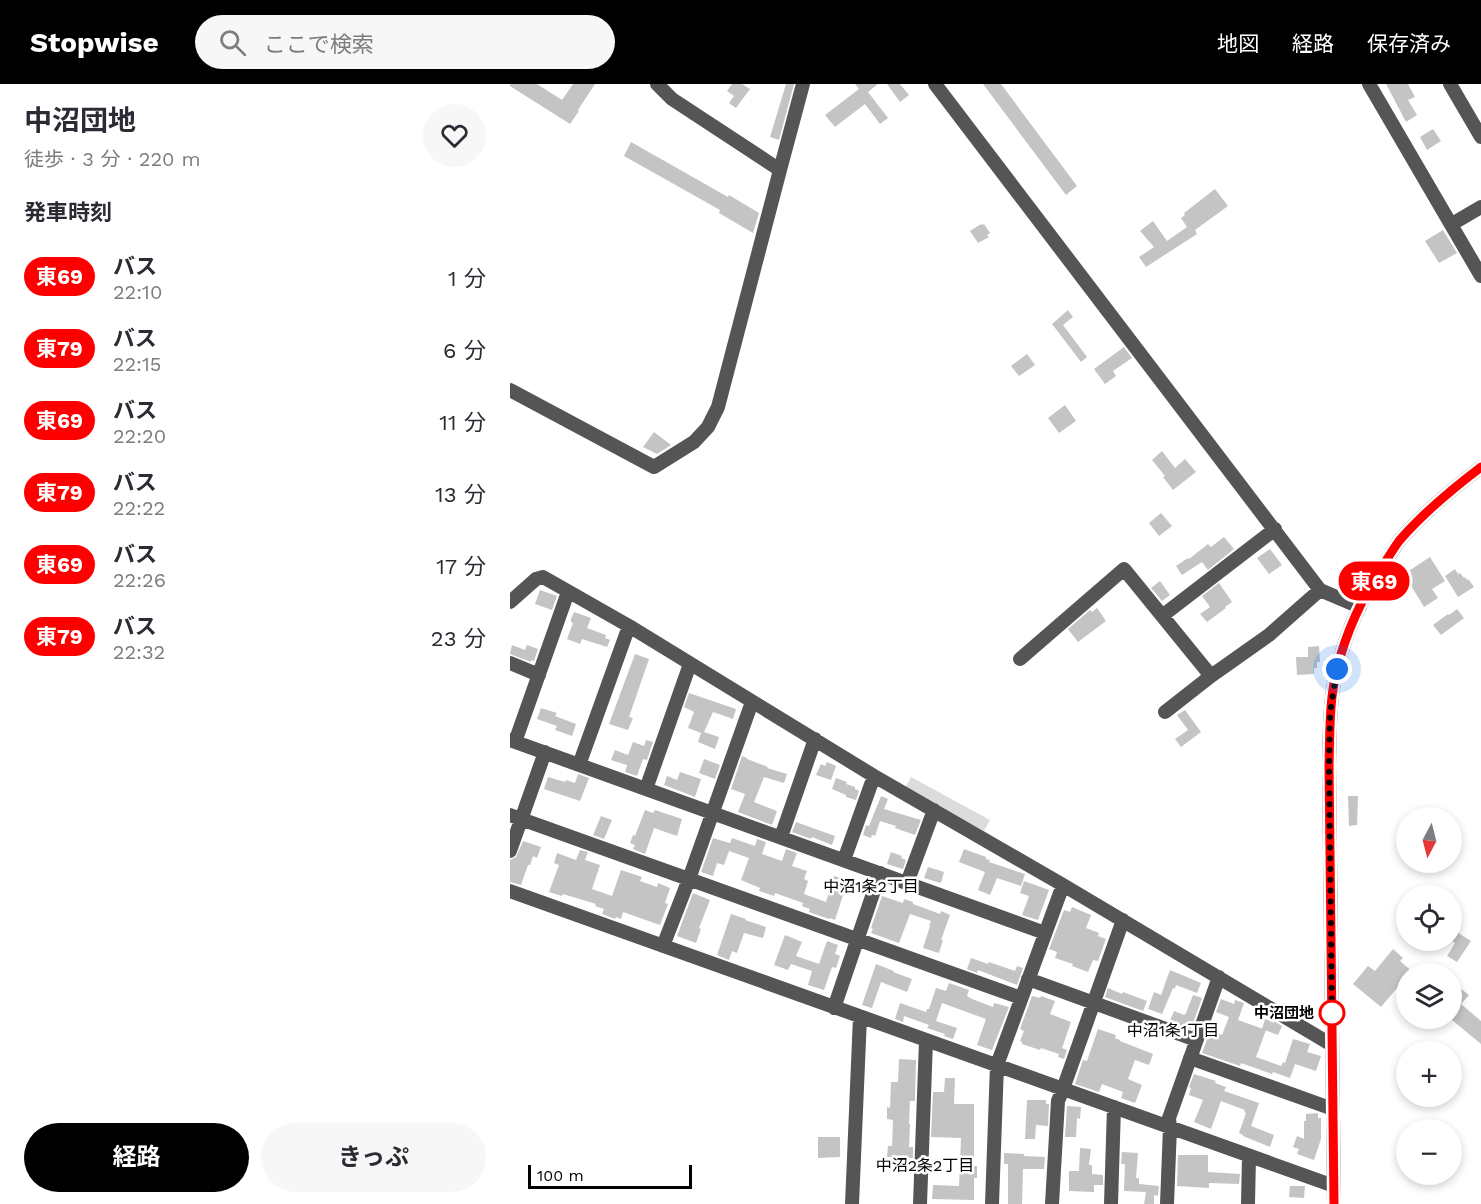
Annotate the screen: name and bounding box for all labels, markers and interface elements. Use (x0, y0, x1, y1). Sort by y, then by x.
search box (195, 15, 615, 69)
text: Stopwise (30, 26, 159, 59)
icon: search (216, 26, 249, 59)
text: 地図 (1217, 31, 1259, 56)
text: 経路 (1292, 31, 1334, 56)
text: 保存済み (1367, 31, 1451, 56)
text: ここで検索 (264, 32, 374, 57)
text: 中沼団地 (24, 104, 136, 137)
button: heart (423, 104, 486, 167)
text: 徒歩 · 3 分 · 220 m (24, 147, 200, 171)
text: 発車時刻 (24, 200, 112, 225)
text: バス (113, 254, 157, 279)
text: 東69 (36, 264, 83, 289)
text: 1 分 (448, 266, 486, 291)
text: 22:10 (113, 280, 162, 304)
text: バス (113, 326, 157, 351)
text: 東79 (36, 336, 83, 361)
text: 6 分 (443, 338, 486, 363)
text: 22:15 (113, 352, 161, 376)
text: バス (113, 398, 157, 423)
text: 東69 (36, 408, 83, 433)
text: 11 分 (439, 410, 486, 435)
text: 22:20 (113, 424, 166, 448)
text: バス (113, 470, 157, 495)
text: 東79 (36, 480, 83, 505)
text: 13 分 (435, 482, 486, 507)
text: 22:22 (113, 496, 165, 520)
text: バス (113, 542, 157, 567)
text: 東69 (36, 552, 83, 577)
text: 17 分 (436, 554, 486, 579)
line badge: 東69 (1340, 562, 1408, 600)
text: 22:26 (113, 568, 166, 592)
text: 東69 (1351, 569, 1397, 594)
text: バス (113, 614, 157, 639)
text: 東79 (36, 624, 83, 649)
text: 23 分 (431, 626, 486, 651)
text: 22:32 (113, 640, 165, 664)
your location (1322, 654, 1352, 684)
north arrow (1396, 807, 1462, 873)
map controls (1396, 807, 1462, 1185)
district label: 中沼1条2丁目 (823, 877, 919, 896)
button: locate (1396, 885, 1462, 951)
button: layers (1396, 963, 1462, 1029)
marker: 中沼団地 (1319, 1000, 1345, 1026)
place label: 中沼団地 (1254, 1004, 1314, 1022)
district label: 中沼1条1丁目 (1127, 1021, 1219, 1040)
button: + (1396, 1041, 1462, 1107)
button: − (1396, 1119, 1462, 1185)
button: 経路 (24, 1123, 249, 1192)
button: きっぷ (261, 1123, 486, 1192)
district label: 中沼2条2丁目 (876, 1156, 974, 1175)
scale bar (528, 1162, 692, 1190)
text: 100 m (537, 1166, 584, 1185)

